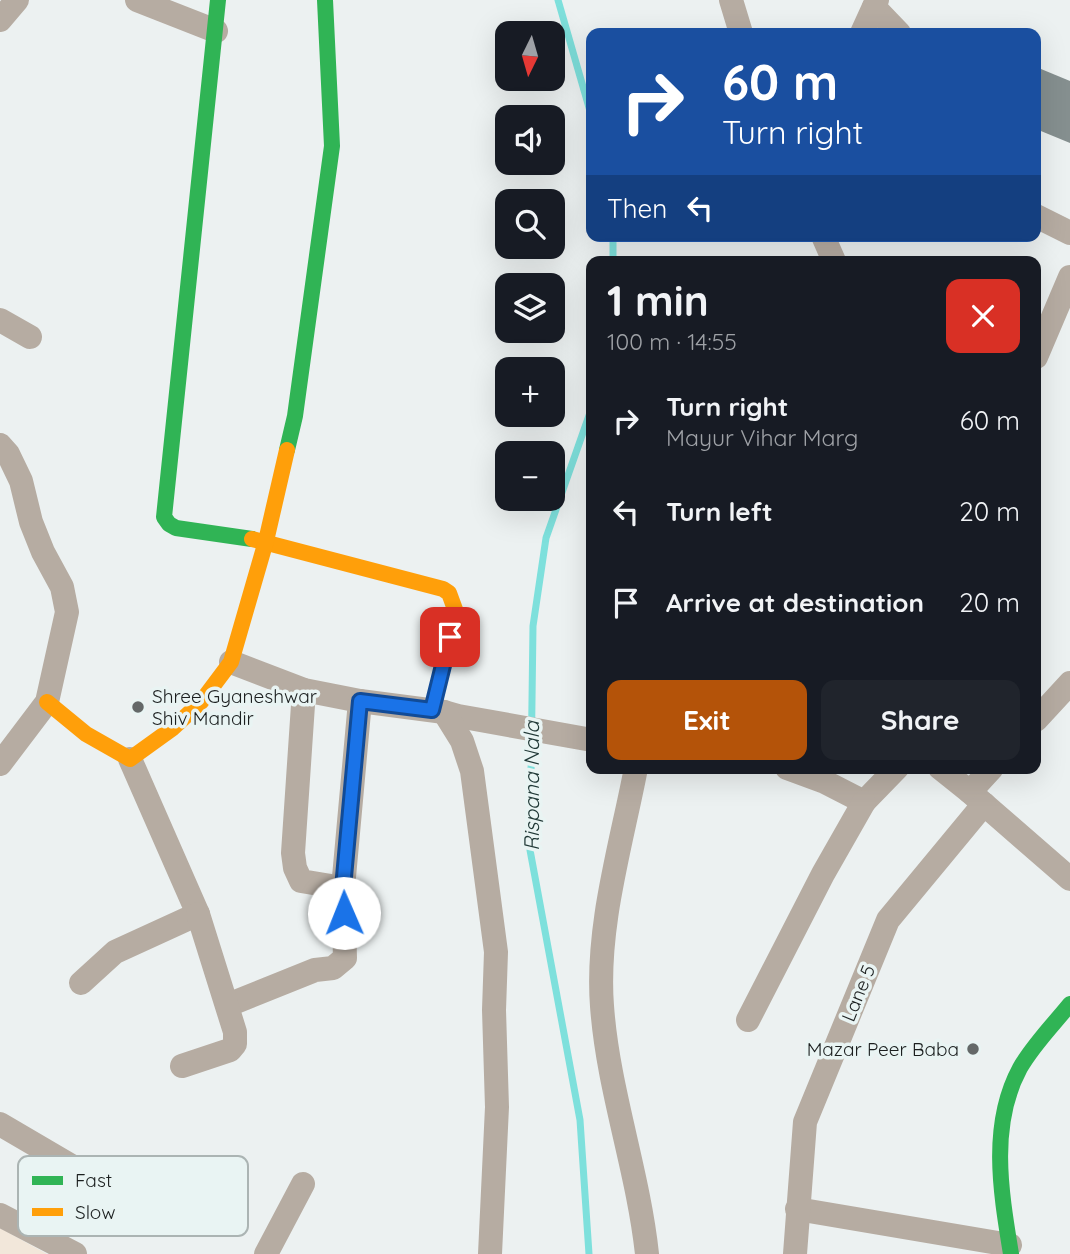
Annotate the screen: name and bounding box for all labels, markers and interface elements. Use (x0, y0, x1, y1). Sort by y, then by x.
north arrow (495, 21, 565, 91)
map controls (495, 21, 565, 511)
text: 60 m (722, 51, 838, 112)
icon: right (607, 56, 698, 147)
button: sound (495, 105, 565, 175)
text: Turn right (722, 112, 863, 152)
button: search (495, 189, 565, 259)
icon: left (681, 189, 719, 227)
text: Then (607, 192, 667, 225)
button: layers (495, 273, 565, 343)
text: 1 min (607, 274, 709, 327)
button: close (946, 279, 1020, 353)
text: 100 m · 14:55 (607, 327, 737, 356)
button: + (495, 357, 565, 427)
text: Turn right (666, 390, 788, 423)
icon: right (607, 402, 645, 440)
text: 60 m (960, 404, 1020, 437)
text: Mayur Vihar Marg (666, 423, 858, 452)
button: − (495, 441, 565, 511)
icon: left (607, 493, 645, 531)
text: Turn left (666, 495, 773, 528)
text: 20 m (959, 495, 1020, 528)
icon: arrive (607, 584, 645, 622)
text: Arrive at destination (666, 586, 924, 619)
text: 20 m (959, 586, 1020, 619)
pin (420, 607, 480, 667)
icon: arrive (431, 618, 469, 656)
button: Exit (607, 680, 807, 760)
button: Share (821, 680, 1020, 760)
place label: Shree Gyaneshwar Shiv Mandir (152, 684, 318, 730)
marker: Shree Gyaneshwar Shiv Mandir (130, 699, 146, 715)
water label: Rispana Nala (518, 720, 544, 851)
position arrow (307, 876, 381, 950)
street label: Lane 5 (836, 961, 880, 1025)
place label: Mazar Peer Baba (807, 1037, 959, 1061)
marker: Mazar Peer Baba (965, 1041, 981, 1057)
legend (18, 1156, 248, 1236)
text: Fast (75, 1168, 112, 1192)
text: Slow (75, 1200, 116, 1224)

